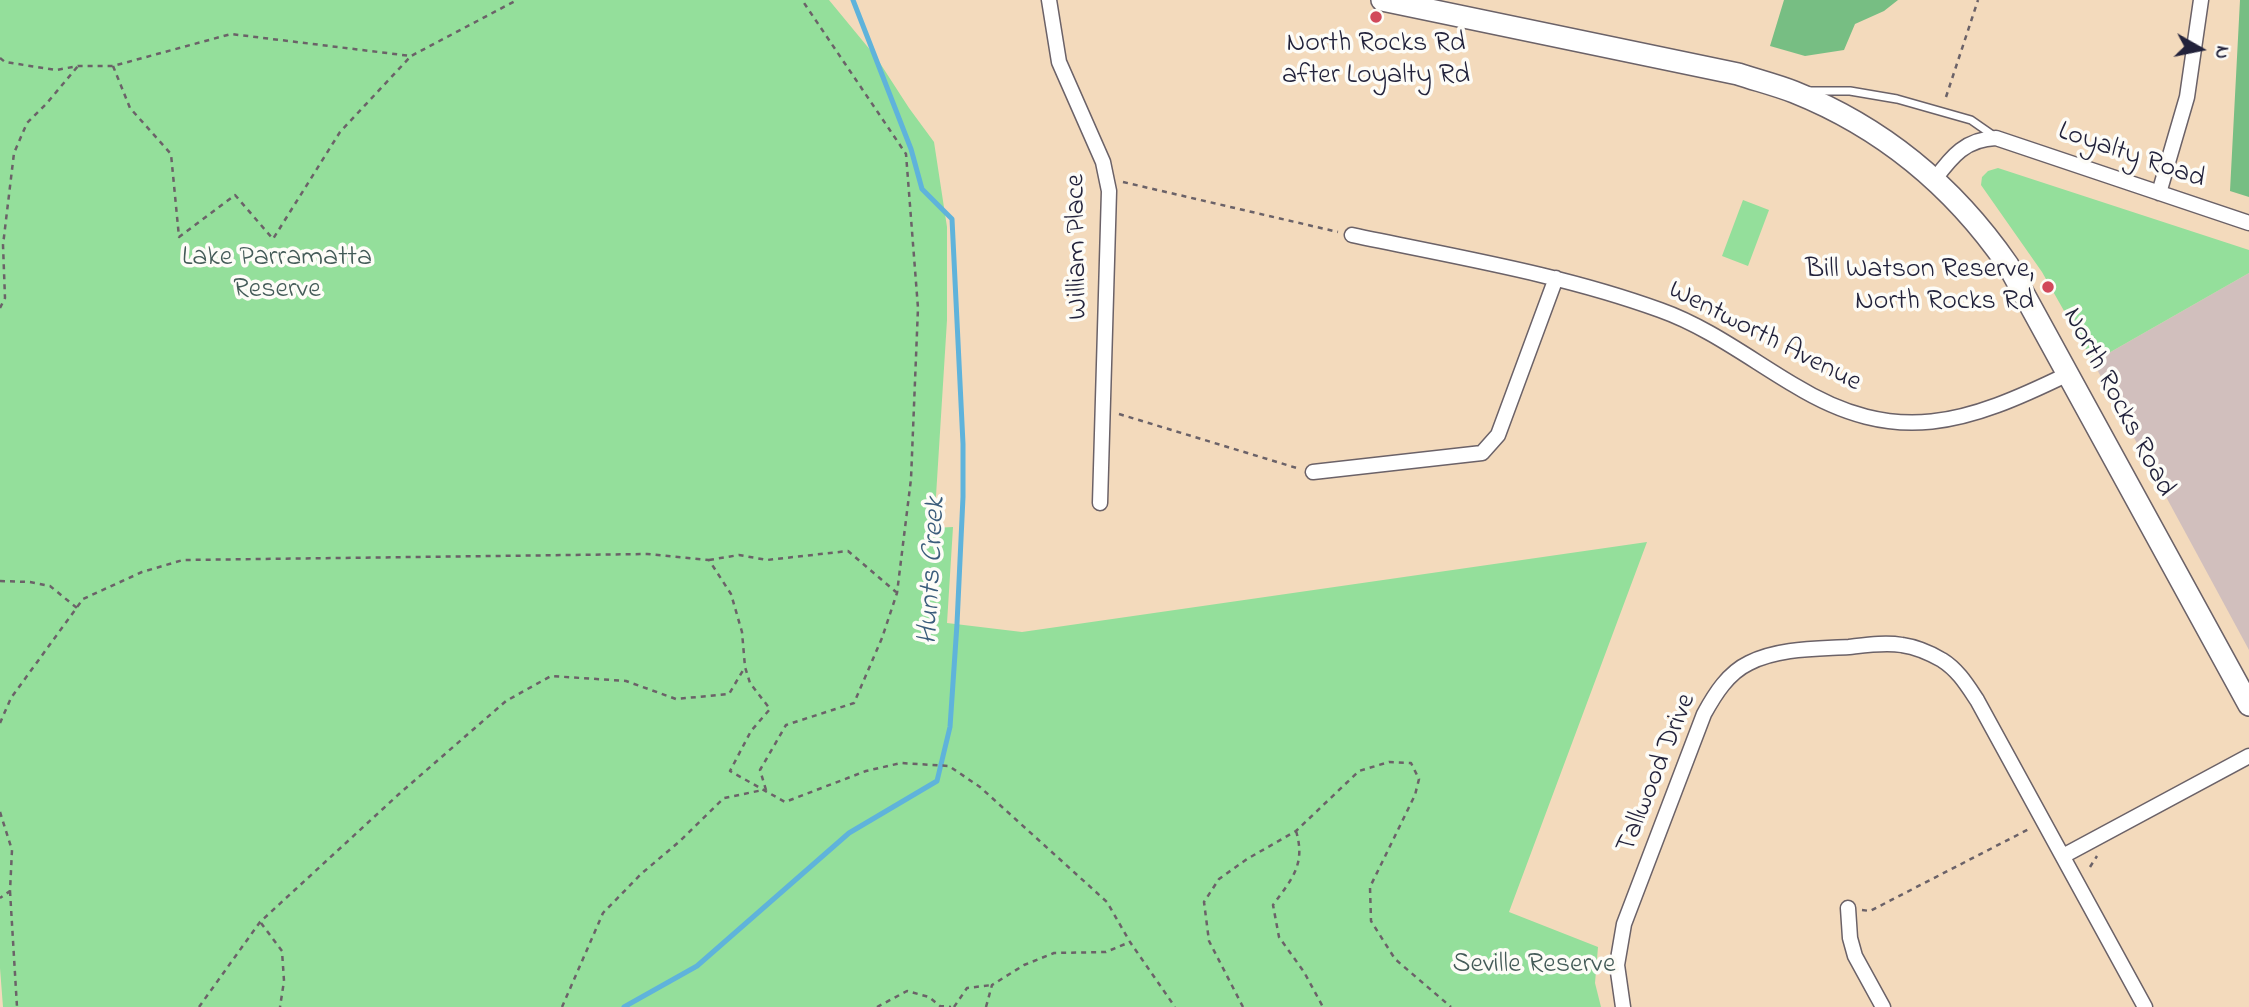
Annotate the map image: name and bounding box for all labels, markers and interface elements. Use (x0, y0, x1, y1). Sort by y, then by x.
marker: North Rocks Rd after Loyalty Rd (1368, 9, 1384, 25)
north arrow (2165, 14, 2235, 84)
place label: North Rocks Rd after Loyalty Rd (1282, 28, 1470, 94)
text: N (2207, 44, 2236, 61)
street label: Loyalty Road (2053, 116, 2209, 198)
street label: William Place (1061, 174, 1097, 320)
park label: Lake Parramatta Reserve (182, 242, 372, 308)
place label: Bill Watson Reserve, North Rocks Rd (1805, 254, 2034, 320)
street label: Wentworth Avenue (1662, 275, 1866, 401)
marker: Bill Watson Reserve, North Rocks Rd (2040, 279, 2056, 295)
street label: North Rocks Road (2053, 303, 2181, 503)
water label: Hunts Creek (912, 496, 956, 646)
street label: Tallwood Drive (1611, 689, 1705, 859)
park label: Seville Reserve (1452, 949, 1616, 983)

